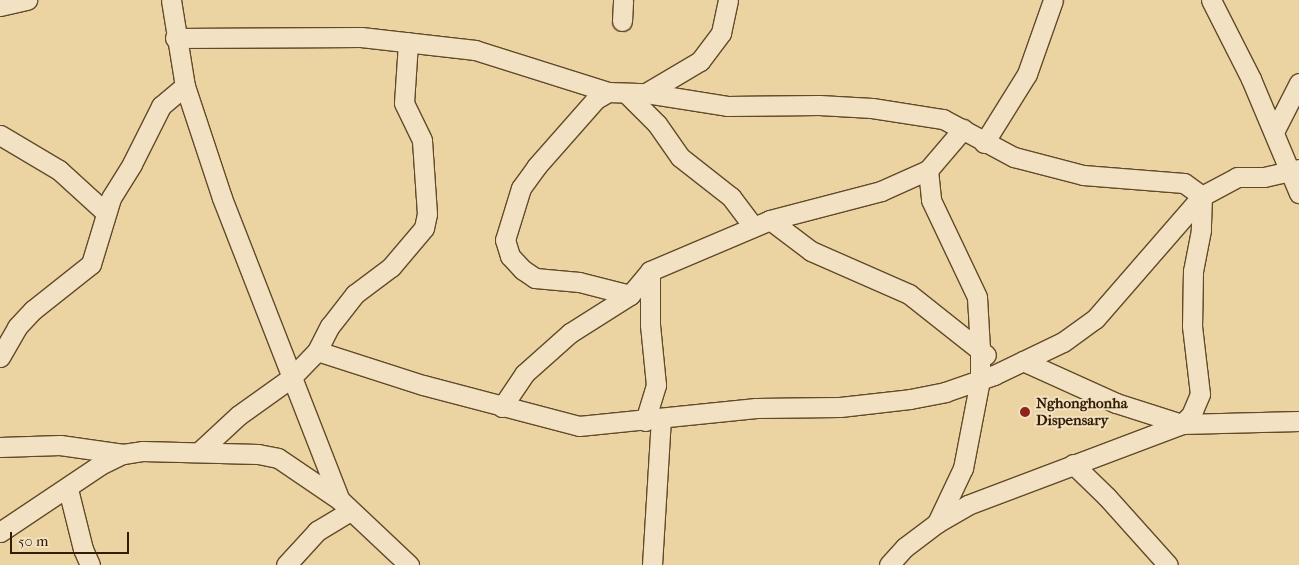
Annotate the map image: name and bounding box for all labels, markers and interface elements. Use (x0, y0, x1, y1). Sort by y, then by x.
place label: Nghonghonha Dispensary (1036, 394, 1128, 429)
marker: Nghonghonha Dispensary (1018, 405, 1032, 419)
scale bar (12, 522, 131, 554)
text: 50 m (18, 532, 48, 550)

